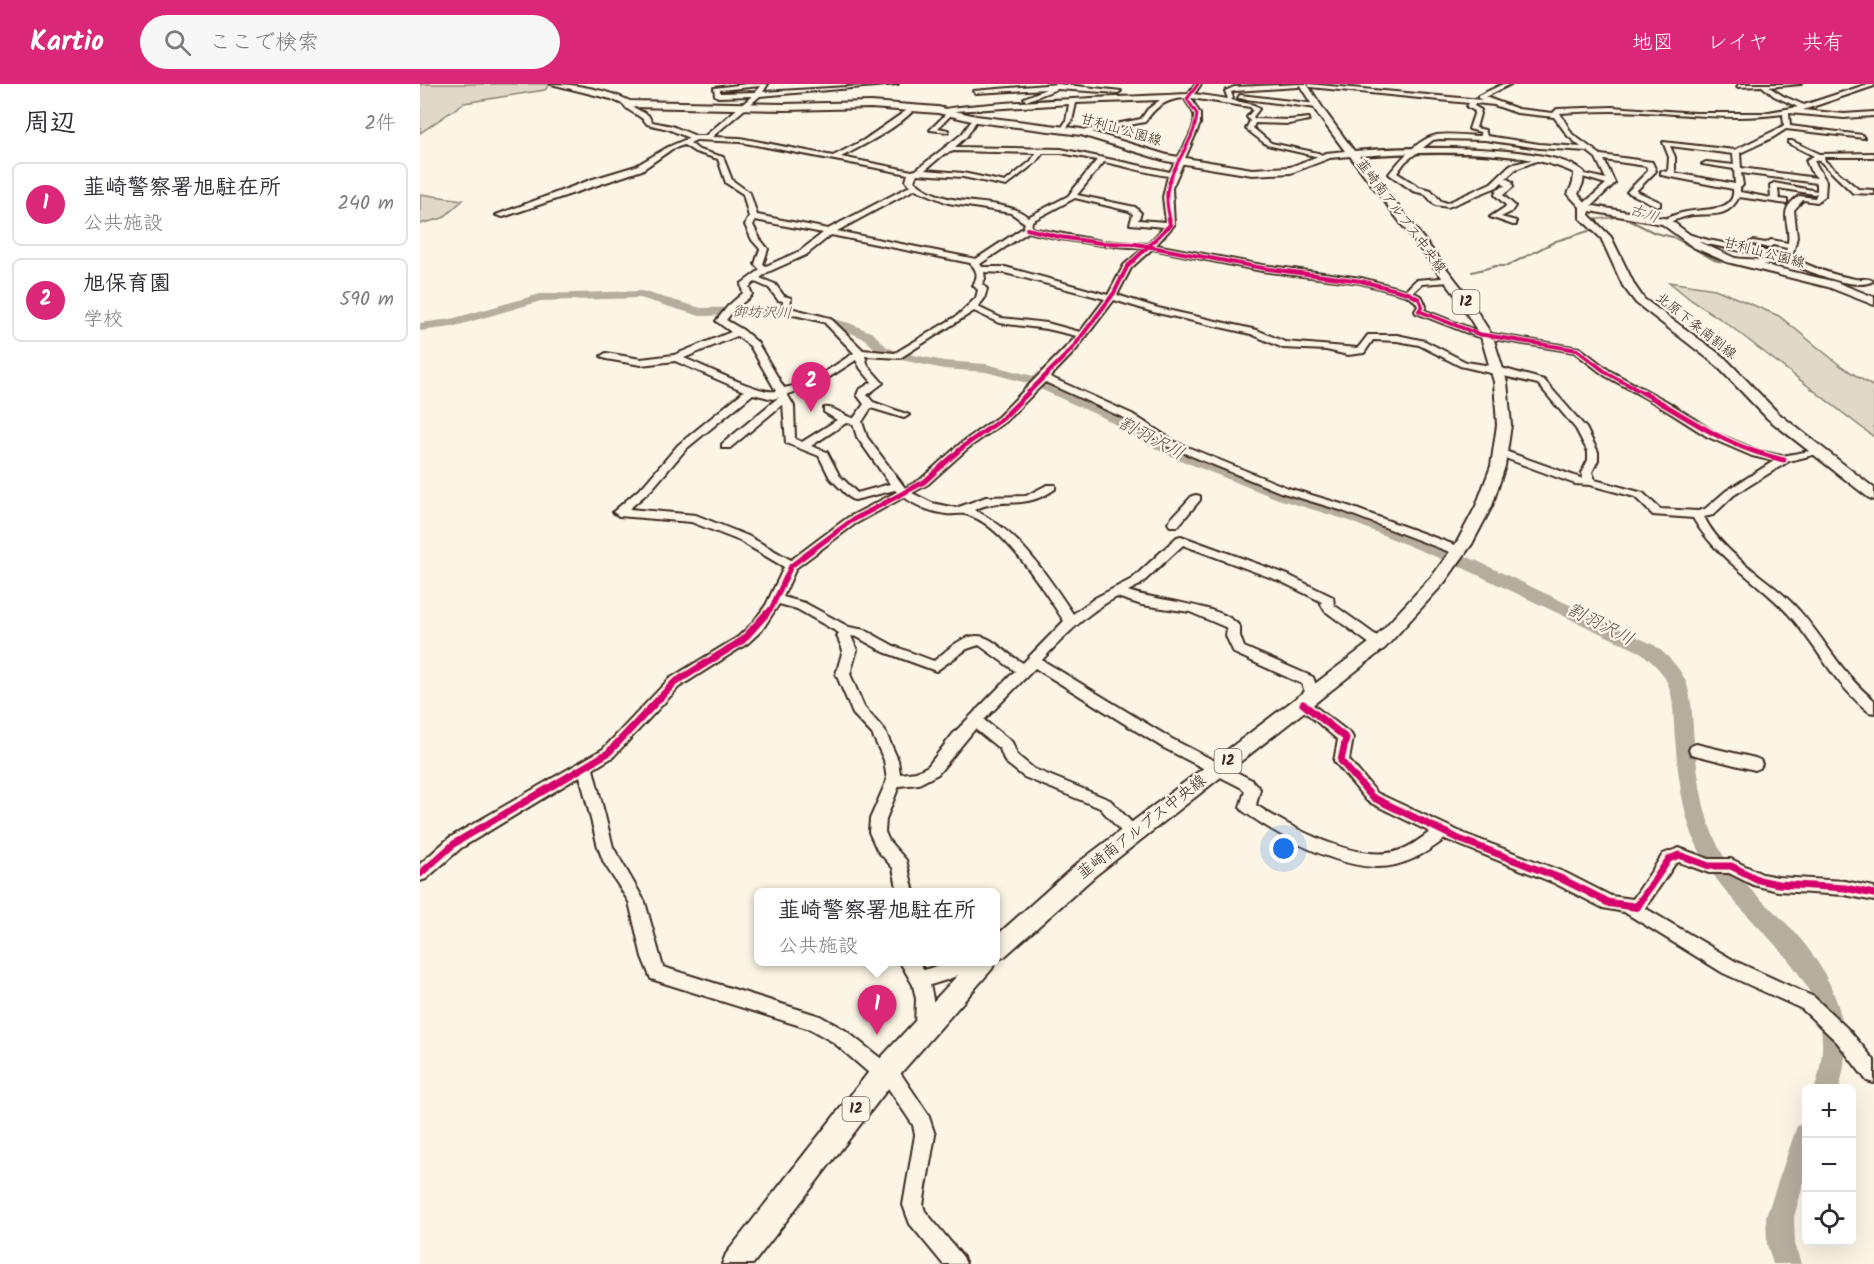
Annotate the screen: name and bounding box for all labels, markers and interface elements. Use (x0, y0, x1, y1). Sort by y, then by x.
search box (140, 15, 560, 69)
text: Kartio (30, 20, 104, 65)
icon: search (161, 26, 194, 59)
text: ここで検索 (209, 26, 319, 61)
text: 地図 (1632, 27, 1674, 60)
text: レイヤ (1707, 27, 1769, 60)
text: 共有 (1802, 27, 1844, 60)
text: 周辺 (24, 103, 76, 145)
text: 2件 (364, 108, 396, 140)
street label: 甘利山公園線 (1078, 108, 1164, 152)
street label: 韮崎南アルプス中央線 (1351, 154, 1451, 278)
text: 韮崎警察署旭駐在所 (83, 171, 281, 206)
text: 1 (42, 188, 49, 220)
text: 240 m (337, 188, 394, 220)
water label: 古川 (1626, 198, 1662, 230)
text: 公共施設 (83, 208, 163, 240)
street label: 甘利山公園線 (1721, 232, 1807, 274)
text: 旭保育園 (83, 267, 171, 302)
text: 2 (40, 284, 51, 316)
text: 590 m (340, 284, 394, 316)
street label: 北原下条南割線 (1651, 287, 1741, 365)
road number: 12 (1452, 290, 1480, 314)
water label: 御坊沢川 (732, 300, 792, 326)
text: 学校 (83, 304, 123, 336)
pin: 2 (792, 362, 830, 412)
water label: 割羽沢川 (1112, 409, 1190, 469)
water label: 割羽沢川 (1561, 596, 1639, 654)
road number: 12 (1214, 749, 1242, 773)
street label: 韮崎南アルプス中央線 (1072, 768, 1212, 886)
your location (1269, 834, 1298, 863)
popup (754, 888, 1000, 966)
text: 韮崎警察署旭駐在所 (778, 894, 976, 929)
text: 公共施設 (778, 931, 858, 963)
pin: 1 (858, 986, 896, 1035)
map controls (1802, 1084, 1856, 1246)
button: + (1802, 1084, 1856, 1138)
road number: 12 (842, 1097, 870, 1121)
button: − (1802, 1138, 1856, 1192)
button: locate (1802, 1192, 1856, 1246)

